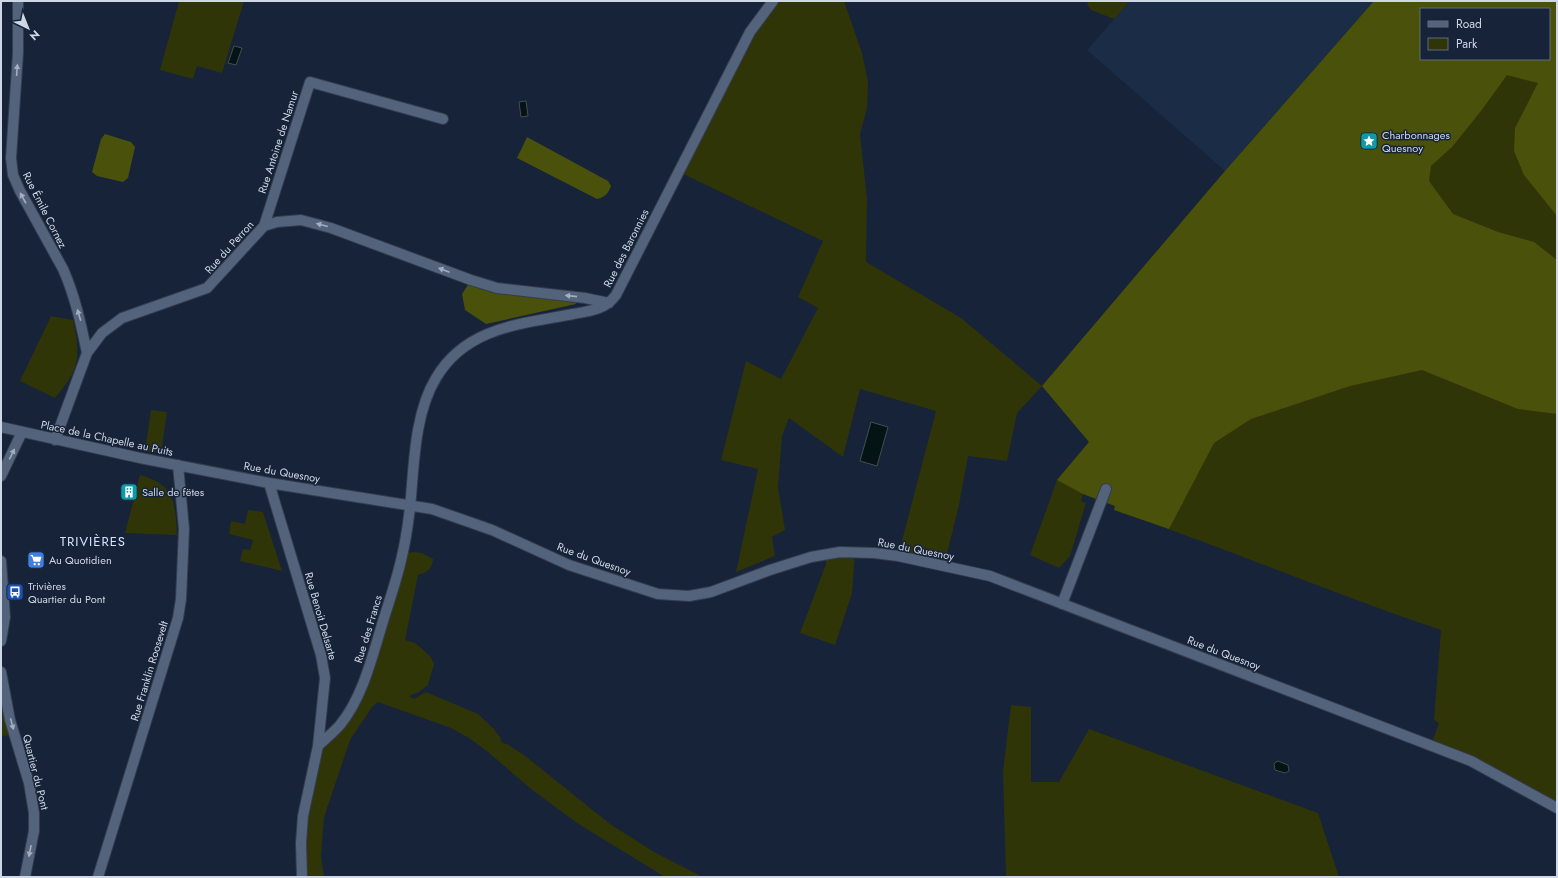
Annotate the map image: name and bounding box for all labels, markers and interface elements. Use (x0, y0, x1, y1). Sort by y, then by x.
north arrow (8, 8, 48, 48)
legend (1420, 8, 1550, 60)
text: Road (1456, 15, 1482, 33)
text: N (26, 26, 43, 44)
text: Park (1456, 35, 1478, 53)
one-way arrow (14, 64, 21, 76)
street label: Rue Antoine de Namur (254, 88, 302, 196)
place label: Charbonnages Quesnoy (1382, 127, 1450, 156)
place icon: Charbonnages Quesnoy (1359, 131, 1379, 151)
street label: Rue Émile Cornez (19, 169, 71, 251)
one-way arrow (20, 192, 27, 204)
street label: Rue des Baronnies (599, 205, 653, 290)
street label: Rue du Perron (201, 217, 257, 277)
one-way arrow (316, 222, 329, 228)
one-way arrow (438, 267, 450, 273)
one-way arrow (565, 293, 577, 300)
one-way arrow (76, 308, 82, 320)
street label: Place de la Chapelle au Puits (39, 416, 175, 460)
one-way arrow (8, 448, 15, 460)
street label: Rue du Quesnoy (243, 457, 322, 487)
building icon: Salle de fëtes (119, 482, 139, 502)
place label: Salle de fëtes (142, 484, 205, 500)
district label: TRIVIÈRES (60, 532, 126, 551)
street label: Rue du Quesnoy (877, 534, 956, 564)
street label: Rue du Quesnoy (555, 538, 633, 580)
supermarket icon: Au Quotidien (26, 550, 46, 570)
place label: Au Quotidien (49, 552, 112, 568)
street label: Rue Benoit Delsarte (301, 570, 341, 662)
place label: Trivières Quartier du Pont (28, 578, 106, 607)
bus stop icon: Trivières Quartier du Pont (5, 582, 25, 602)
street label: Rue des Francs (350, 592, 386, 665)
street label: Rue Franklin Roosevelt (126, 619, 172, 723)
street label: Rue du Quesnoy (1185, 632, 1263, 674)
one-way arrow (9, 719, 15, 731)
street label: Quartier du Pont (19, 733, 53, 812)
one-way arrow (27, 845, 33, 857)

